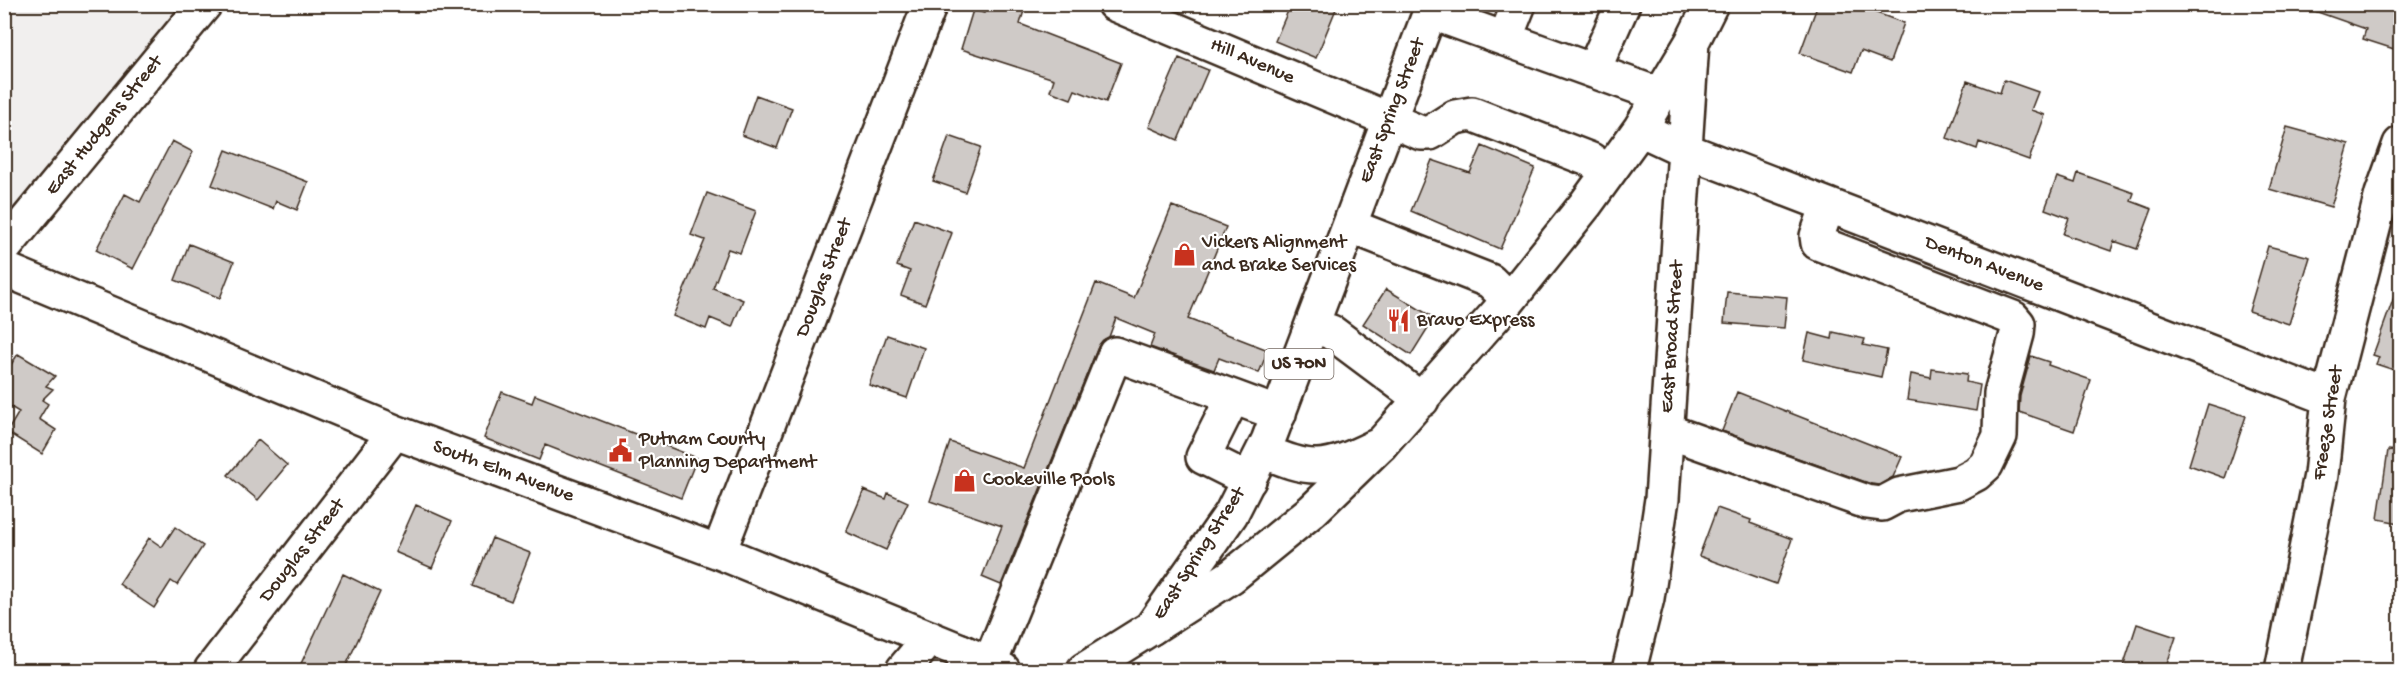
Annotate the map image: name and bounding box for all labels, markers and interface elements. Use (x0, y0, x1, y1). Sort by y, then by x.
street label: Hill Avenue (1206, 34, 1298, 90)
street label: East Spring Street (1355, 34, 1432, 187)
street label: East Hudgens Street (42, 50, 170, 200)
street label: Douglas Street (791, 214, 859, 342)
street label: Denton Avenue (1919, 231, 2047, 299)
place label: Vickers Alignment and Brake Services (1201, 232, 1356, 278)
shop icon: Vickers Alignment and Brake Services (1171, 241, 1197, 267)
street label: East Broad Street (1656, 258, 1690, 414)
restaurant icon: Bravo Express (1386, 308, 1412, 334)
place label: Bravo Express (1416, 310, 1535, 333)
road number: US 70N (1264, 349, 1334, 379)
street label: Freeze Street (2308, 363, 2350, 483)
place label: Putnam County Planning Department (638, 429, 818, 475)
street label: South Elm Avenue (429, 436, 577, 508)
public building icon: Putnam County Planning Department (608, 438, 634, 464)
shop icon: Cookeville Pools (952, 467, 978, 493)
place label: Cookeville Pools (983, 469, 1115, 492)
street label: East Spring Street (1149, 482, 1252, 625)
street label: Douglas Street (254, 493, 352, 609)

